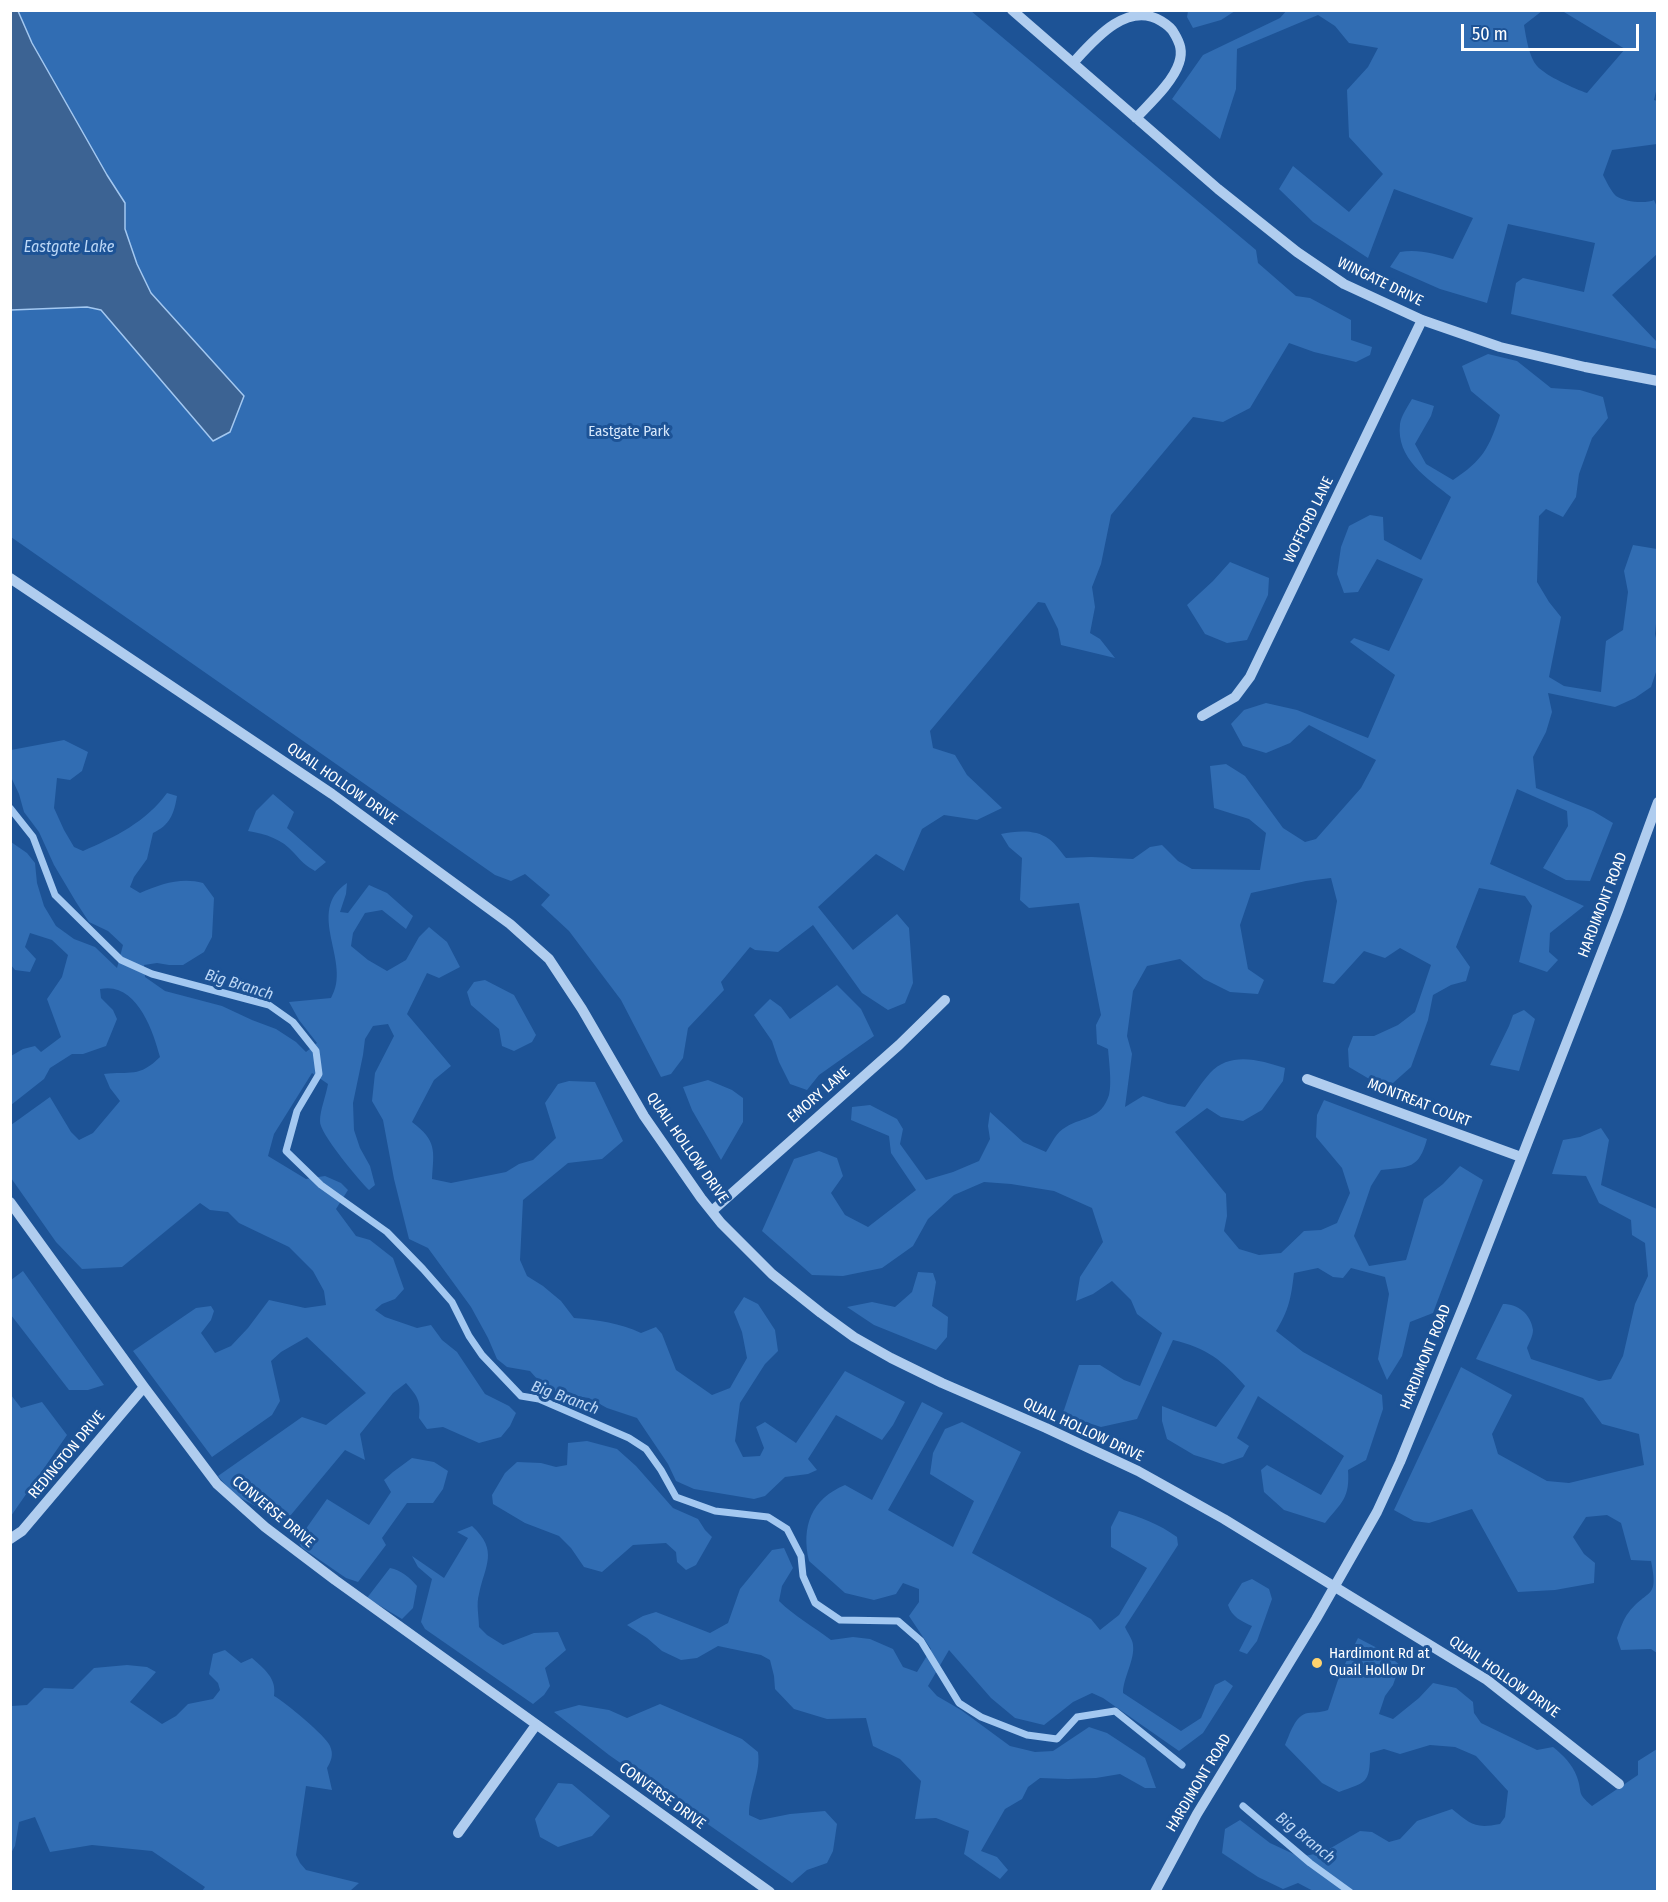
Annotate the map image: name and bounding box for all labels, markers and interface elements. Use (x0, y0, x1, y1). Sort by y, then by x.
scale bar (1464, 12, 1642, 50)
text: 50 m (1472, 23, 1508, 45)
water label: Eastgate Lake (24, 238, 114, 258)
street label: WINGATE DRIVE (1334, 254, 1426, 310)
park label: Eastgate Park (588, 423, 670, 441)
street label: WOFFORD LANE (1280, 474, 1338, 566)
street label: QUAIL HOLLOW DRIVE (283, 739, 401, 829)
street label: HARDIMONT ROAD (1575, 850, 1631, 960)
water label: Big Branch (202, 965, 276, 1005)
street label: EMORY LANE (784, 1063, 854, 1127)
street label: MONTREAT COURT (1365, 1075, 1473, 1131)
street label: QUAIL HOLLOW DRIVE (642, 1089, 732, 1207)
street label: HARDIMONT ROAD (1397, 1302, 1455, 1412)
water label: Big Branch (529, 1377, 601, 1419)
street label: QUAIL HOLLOW DRIVE (1020, 1394, 1146, 1466)
street label: REDINGTON DRIVE (25, 1407, 109, 1503)
street label: CONVERSE DRIVE (228, 1472, 318, 1552)
street label: QUAIL HOLLOW DRIVE (1445, 1632, 1563, 1722)
place label: Hardimont Rd at Quail Hollow Dr (1329, 1645, 1430, 1680)
marker: Hardimont Rd at Quail Hollow Dr (1310, 1656, 1324, 1670)
street label: HARDIMONT ROAD (1163, 1731, 1235, 1835)
street label: CONVERSE DRIVE (615, 1759, 709, 1833)
water label: Big Branch (1272, 1808, 1338, 1868)

